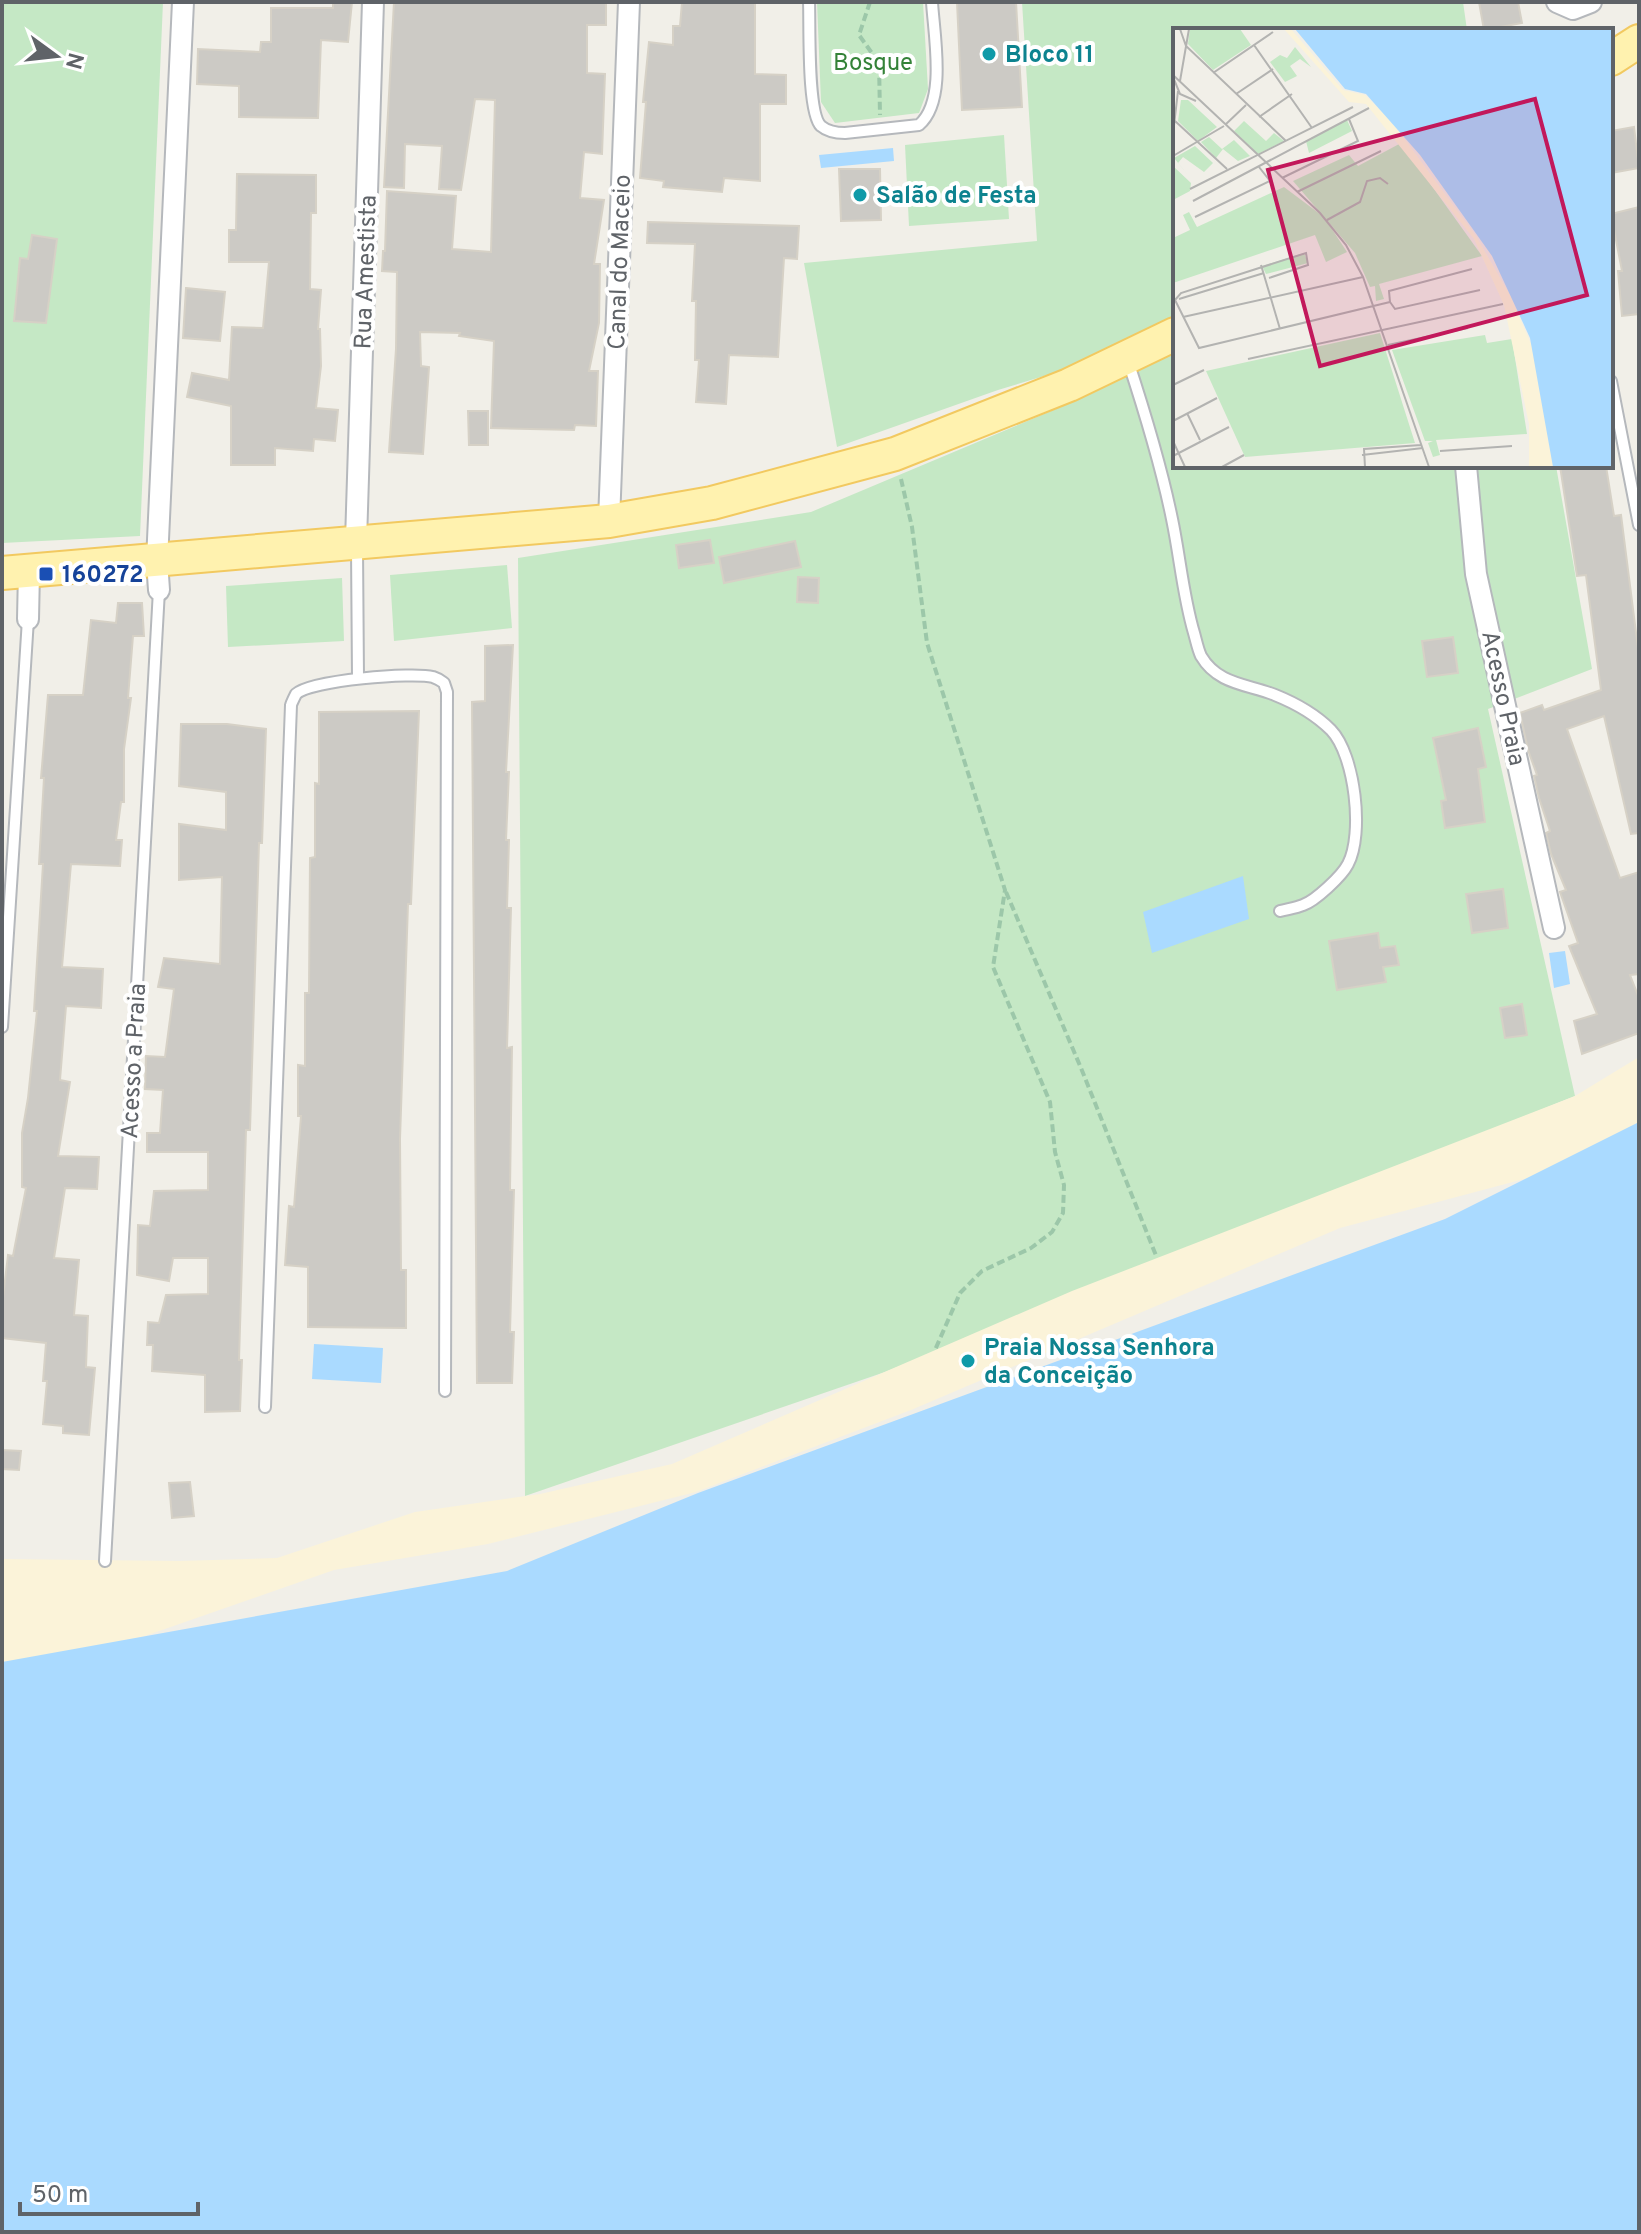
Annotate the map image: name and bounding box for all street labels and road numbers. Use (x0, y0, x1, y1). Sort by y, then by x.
street label: Canal do Maceio (603, 174, 639, 350)
street label: Rua Amestista (349, 194, 385, 350)
street label: Acesso Praia (1473, 628, 1531, 769)
street label: Acesso a Praia (116, 983, 154, 1140)

